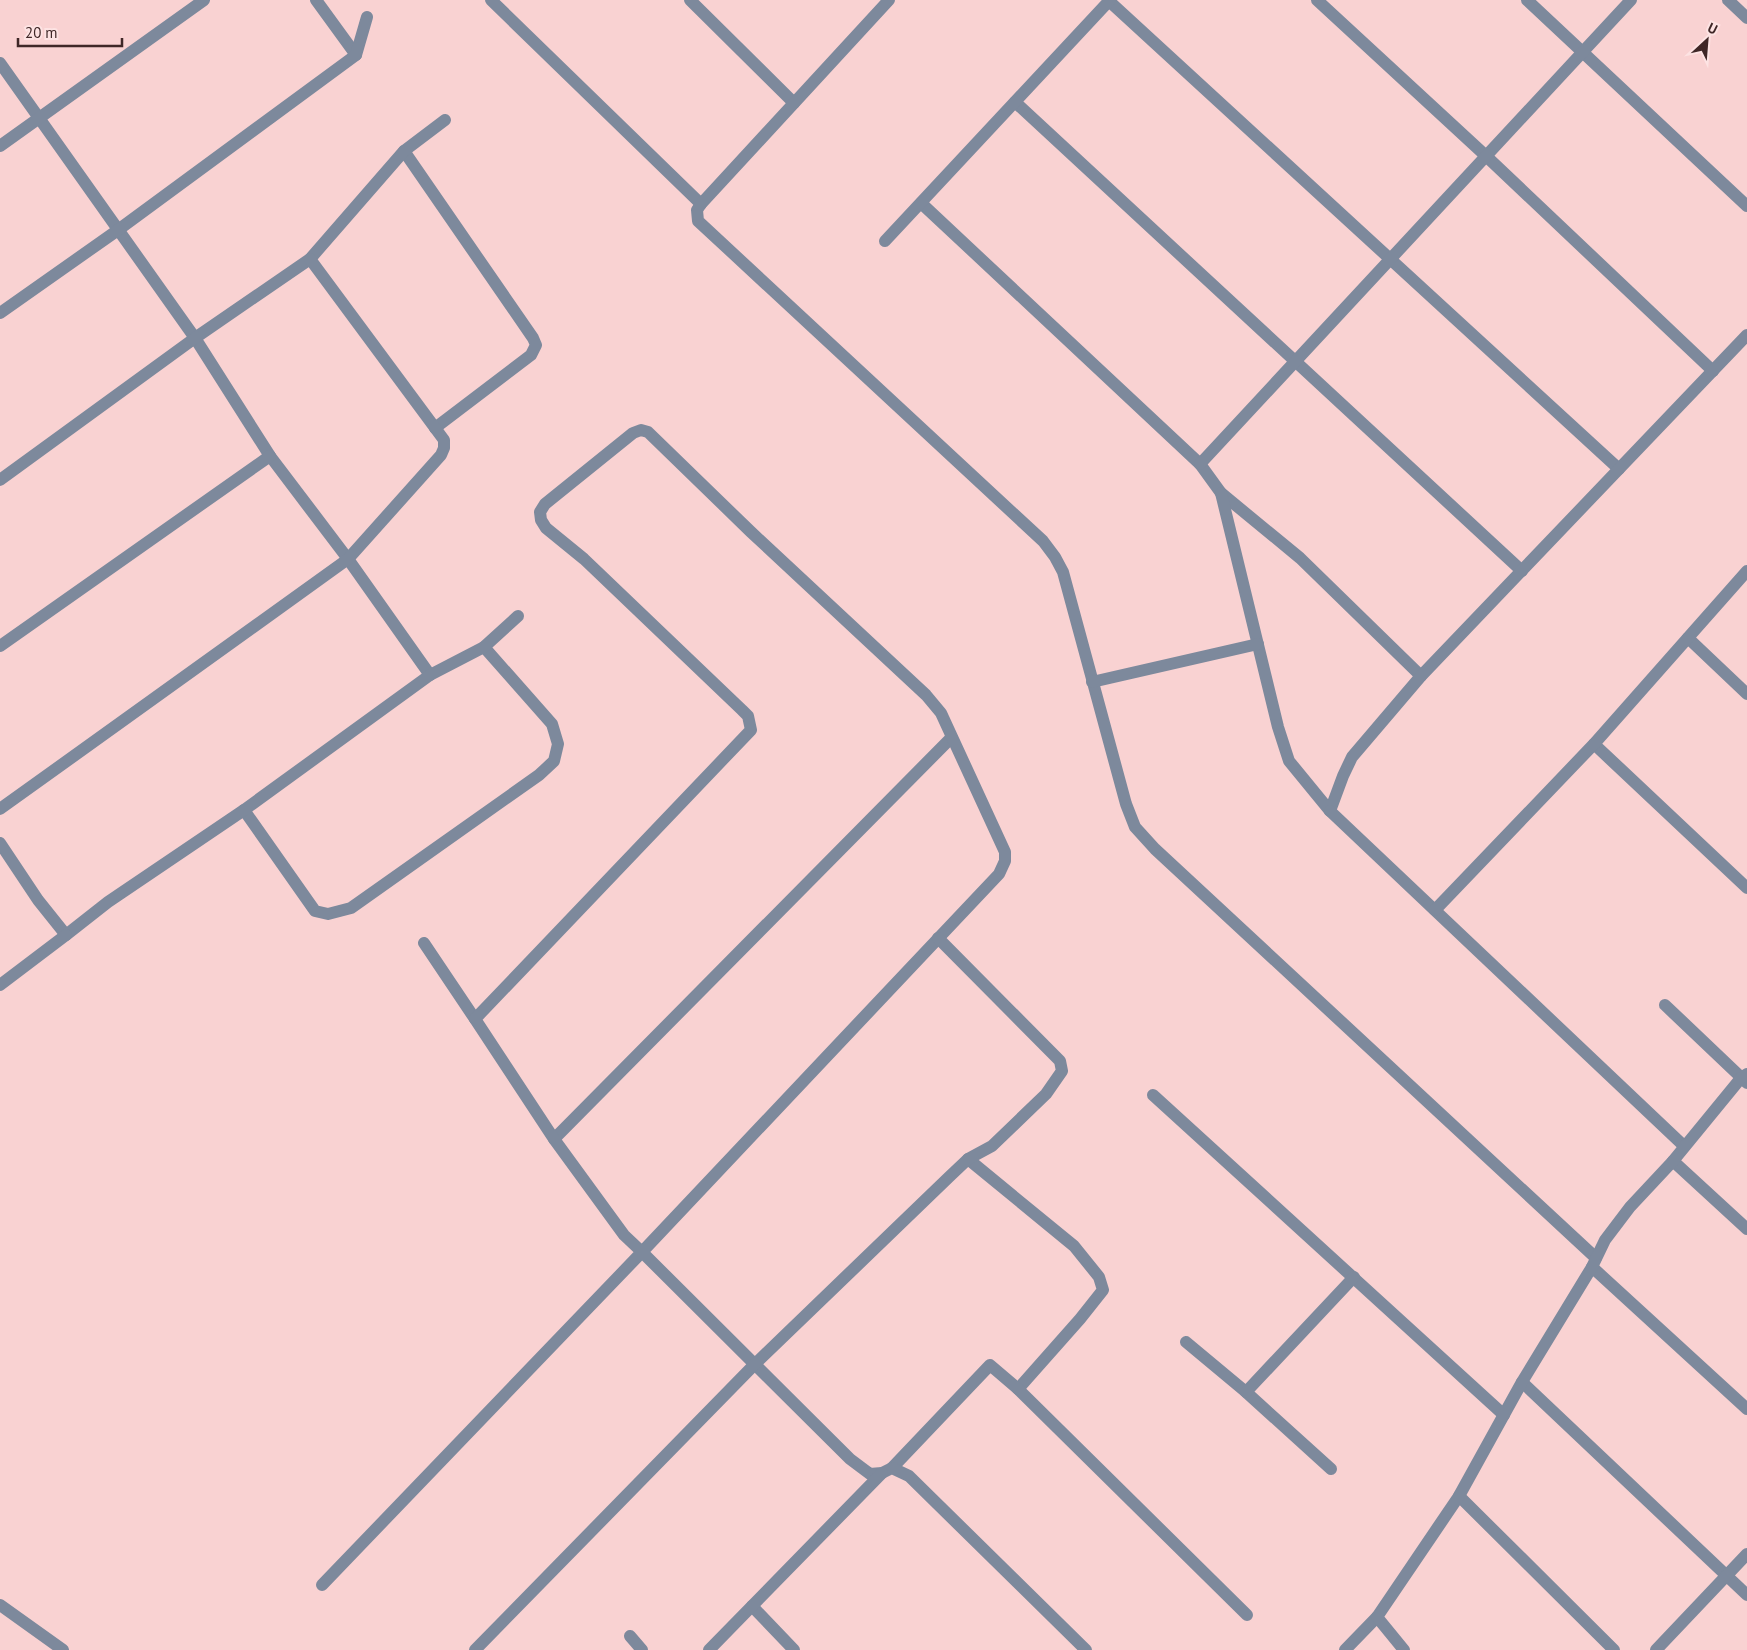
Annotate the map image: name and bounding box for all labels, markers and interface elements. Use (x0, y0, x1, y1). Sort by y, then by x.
scale bar (18, 15, 121, 47)
north arrow (1682, 15, 1732, 65)
text: U (1705, 18, 1721, 38)
text: 20 m (25, 23, 58, 42)

